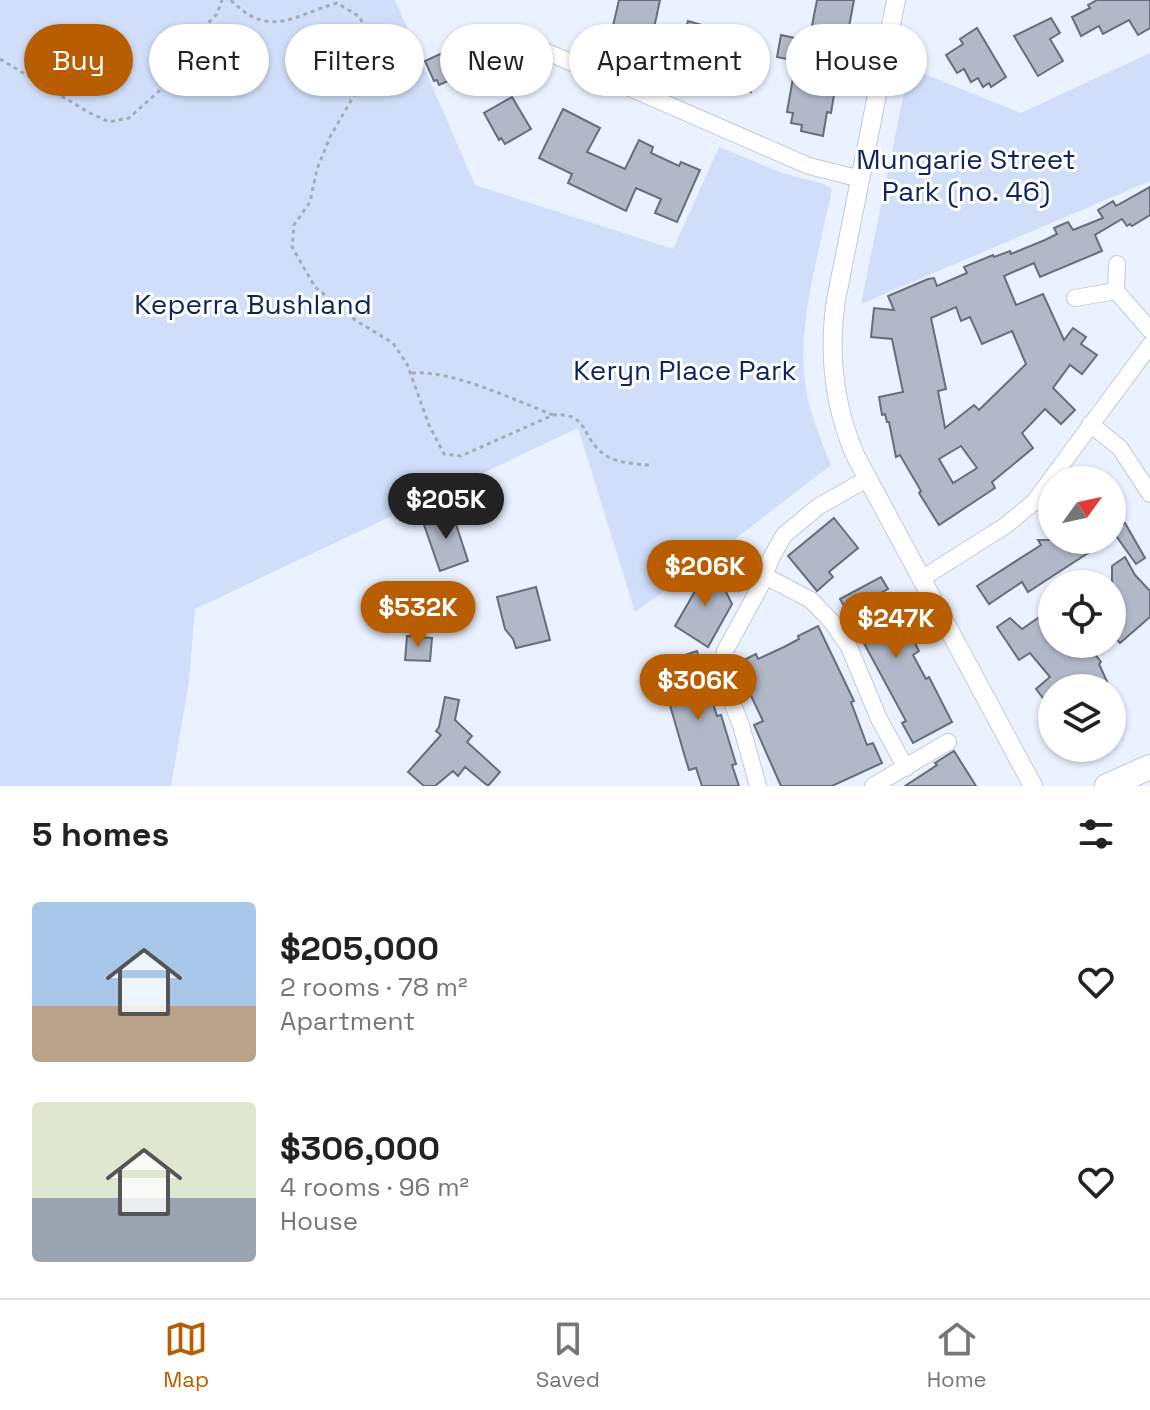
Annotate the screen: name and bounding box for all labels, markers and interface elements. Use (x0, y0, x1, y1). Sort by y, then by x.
chip: Buy (24, 24, 133, 96)
chip: Rent (149, 24, 269, 96)
chip: Filters (285, 24, 424, 96)
chip: New (440, 24, 553, 96)
chip: Apartment (569, 24, 770, 96)
chip: House (786, 24, 927, 96)
park label: Mungarie Street Park (no. 46) (856, 141, 1076, 209)
park label: Keperra Bushland (134, 286, 372, 322)
park label: Keryn Place Park (573, 352, 797, 388)
north arrow (1038, 466, 1126, 554)
map controls (1038, 466, 1126, 762)
pin: $205K (390, 473, 502, 541)
text: $205K (406, 482, 486, 516)
pin: $206K (649, 540, 761, 608)
text: $206K (665, 549, 745, 583)
button: locate (1038, 570, 1126, 658)
pin: $532K (362, 581, 474, 649)
text: $532K (379, 590, 457, 624)
pin: $247K (840, 592, 952, 660)
text: $247K (858, 601, 934, 635)
pin: $306K (642, 654, 754, 722)
text: $306K (658, 663, 738, 697)
button: layers (1038, 674, 1126, 762)
icon: filters (1074, 812, 1118, 856)
text: 5 homes (32, 813, 169, 856)
text: $205,000 (280, 927, 439, 970)
icon: home (96, 934, 192, 1030)
icon: heart (1074, 960, 1118, 1004)
text: 2 rooms · 78 m² (280, 970, 467, 1004)
text: Apartment (280, 1004, 415, 1038)
text: $306,000 (280, 1127, 440, 1170)
icon: home (96, 1134, 192, 1230)
icon: heart (1074, 1160, 1118, 1204)
text: 4 rooms · 96 m² (280, 1170, 469, 1204)
text: House (280, 1204, 358, 1238)
tab: Map (163, 1317, 209, 1393)
tab: Saved (536, 1317, 600, 1393)
tab: Home (927, 1317, 987, 1393)

